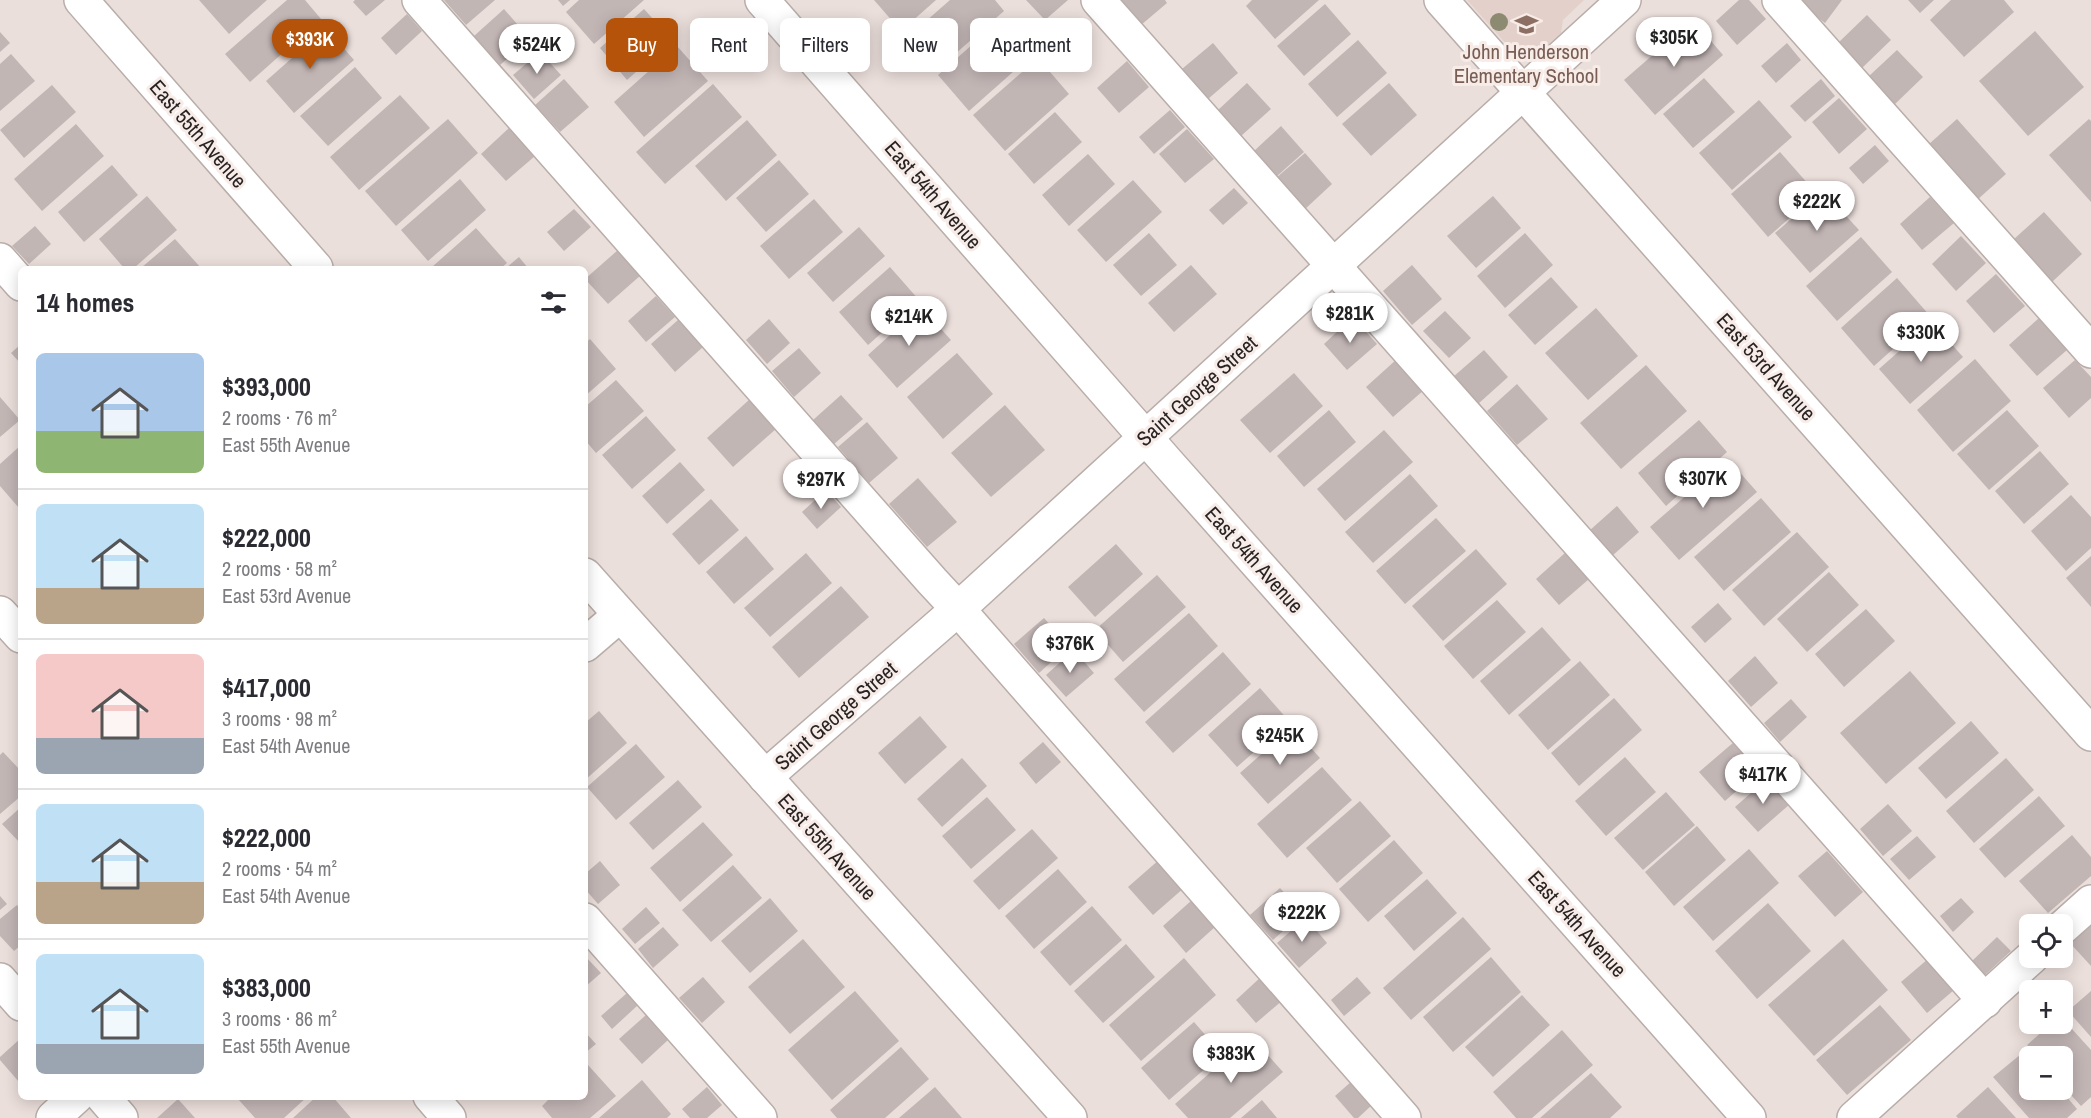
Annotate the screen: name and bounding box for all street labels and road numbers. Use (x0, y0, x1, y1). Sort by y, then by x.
street label: East 55th Avenue (143, 73, 254, 194)
street label: East 54th Avenue (878, 134, 989, 255)
street label: East 53rd Avenue (1710, 307, 1823, 427)
street label: Saint George Street (1130, 328, 1263, 453)
street label: East 54th Avenue (1199, 500, 1310, 619)
street label: Saint George Street (768, 654, 903, 777)
street label: East 55th Avenue (772, 787, 883, 906)
street label: East 54th Avenue (1522, 864, 1633, 983)

